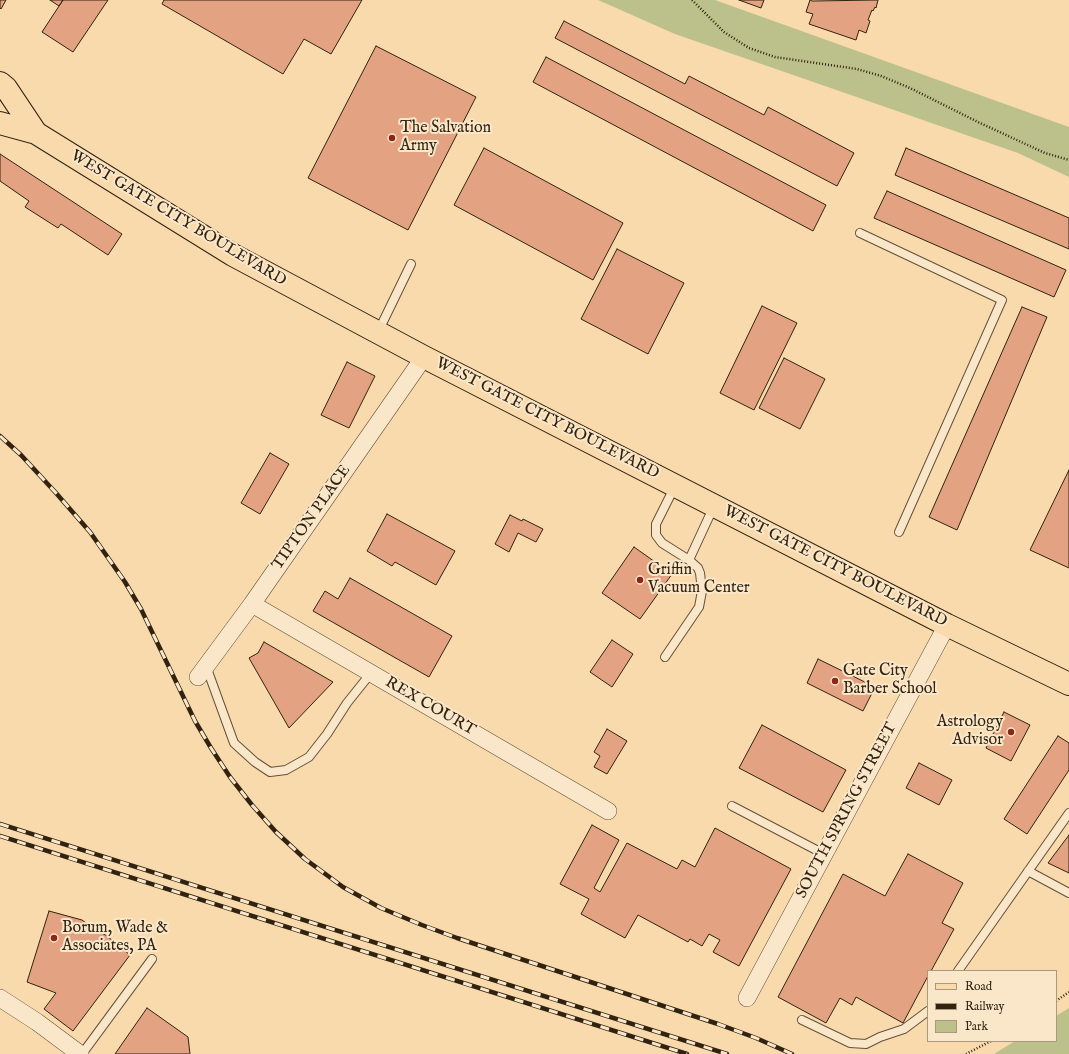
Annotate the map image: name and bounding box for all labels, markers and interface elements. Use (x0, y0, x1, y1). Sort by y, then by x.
place label: The Salvation Army (400, 119, 491, 157)
marker: The Salvation Army (387, 133, 397, 143)
street label: WEST GATE CITY BOULEVARD (67, 147, 289, 291)
street label: WEST GATE CITY BOULEVARD (432, 354, 662, 484)
street label: TIPTON PLACE (269, 462, 355, 574)
street label: WEST GATE CITY BOULEVARD (720, 502, 950, 632)
place label: Griffin Vacuum Center (648, 561, 750, 599)
marker: Griffin Vacuum Center (635, 575, 645, 585)
place label: Gate City Barber School (843, 662, 937, 700)
street label: REX COURT (381, 673, 479, 741)
marker: Gate City Barber School (830, 676, 840, 686)
place label: Astrology Advisor (937, 713, 1003, 751)
street label: SOUTH SPRING STREET (793, 720, 901, 902)
marker: Astrology Advisor (1006, 727, 1016, 737)
place label: Borum, Wade & Associates, PA (62, 919, 168, 957)
marker: Borum, Wade & Associates, PA (49, 933, 59, 943)
legend (927, 970, 1057, 1042)
text: Road (965, 979, 992, 994)
text: Railway (965, 999, 1004, 1014)
text: Park (965, 1019, 988, 1034)

